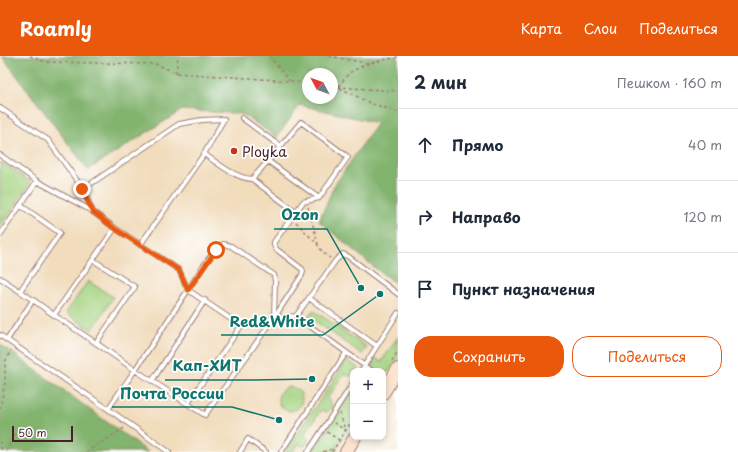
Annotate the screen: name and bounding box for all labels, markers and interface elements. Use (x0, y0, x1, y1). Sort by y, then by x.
text: Roamly (20, 14, 92, 42)
text: Карта (521, 18, 562, 39)
text: Слои (584, 18, 617, 39)
text: Поделиться (639, 18, 718, 39)
north arrow (302, 68, 338, 104)
text: 2 мин (414, 69, 467, 95)
text: Пешком · 160 m (617, 73, 722, 92)
text: Прямо (452, 133, 503, 156)
icon: ahead (414, 134, 436, 156)
text: 40 m (688, 135, 722, 154)
place label: Ployka (242, 141, 287, 162)
marker: Ployka (229, 146, 239, 156)
route end (73, 180, 91, 198)
callout: Ozon (274, 202, 327, 229)
text: Ozon (281, 202, 319, 225)
text: Направо (452, 205, 521, 228)
icon: right (414, 206, 436, 228)
text: 120 m (683, 207, 722, 226)
route start (207, 241, 225, 259)
text: Пункт назначения (452, 277, 595, 300)
icon: arrive (414, 278, 436, 300)
callout: Red&White (221, 308, 323, 335)
text: Red&White (229, 309, 315, 332)
button: Сохранить (414, 336, 564, 377)
button: Поделиться (572, 336, 722, 377)
callout: Кап-ХИТ (165, 353, 250, 380)
text: Кап-ХИТ (172, 353, 242, 376)
map controls (350, 368, 386, 440)
button: + (350, 368, 386, 404)
callout: Почта России (112, 380, 232, 407)
text: Почта России (120, 381, 224, 404)
button: − (350, 404, 386, 440)
scale bar (12, 424, 73, 443)
text: 50 m (18, 424, 47, 441)

